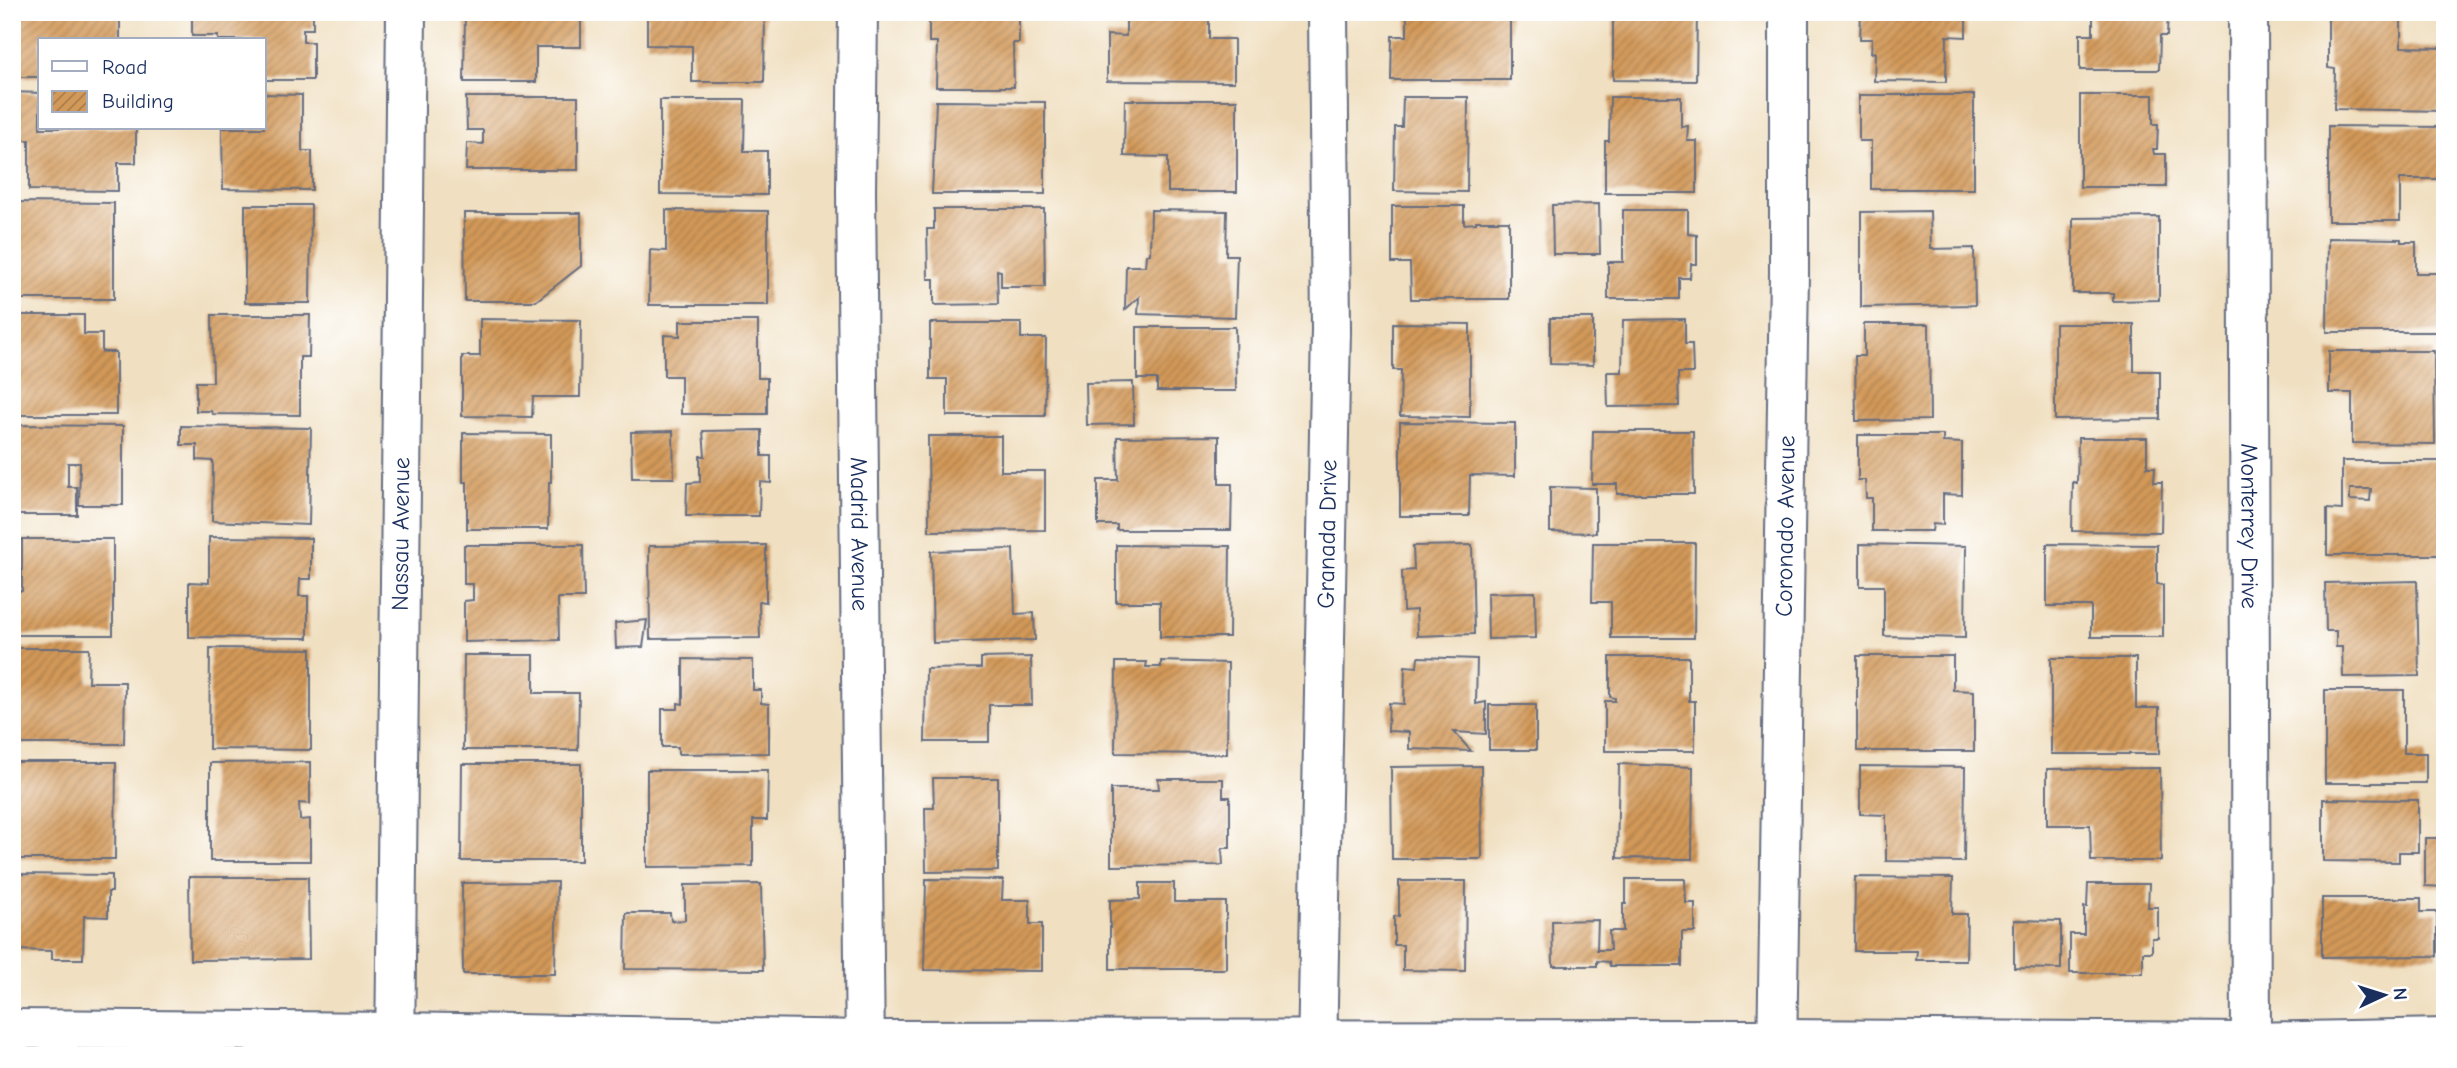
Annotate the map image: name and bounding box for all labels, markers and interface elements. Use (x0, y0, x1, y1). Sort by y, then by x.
legend (38, 38, 266, 130)
text: Road (102, 55, 147, 79)
text: Building (102, 89, 174, 113)
street label: Coronado Avenue (1770, 435, 1801, 617)
street label: Monterrey Drive (2235, 443, 2264, 609)
street label: Nassau Avenue (386, 457, 415, 611)
street label: Madrid Avenue (845, 457, 874, 611)
street label: Granada Drive (1312, 459, 1342, 609)
north arrow (2348, 960, 2418, 1030)
text: N (2389, 987, 2411, 1001)

